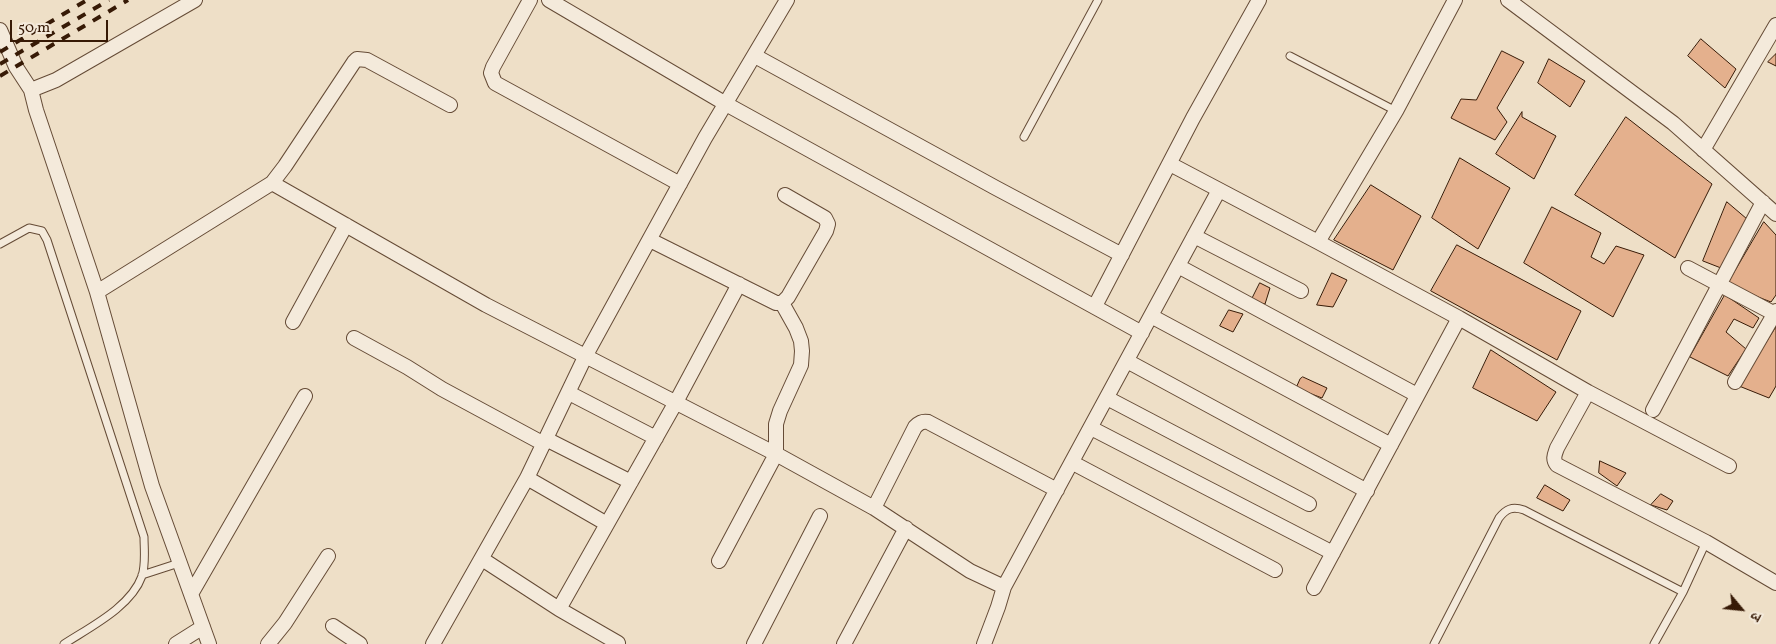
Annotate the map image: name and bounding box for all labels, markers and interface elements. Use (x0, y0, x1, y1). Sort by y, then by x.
scale bar (12, 10, 110, 42)
text: 50 m (18, 18, 50, 39)
north arrow (1716, 584, 1766, 634)
text: उ (1745, 609, 1765, 624)

